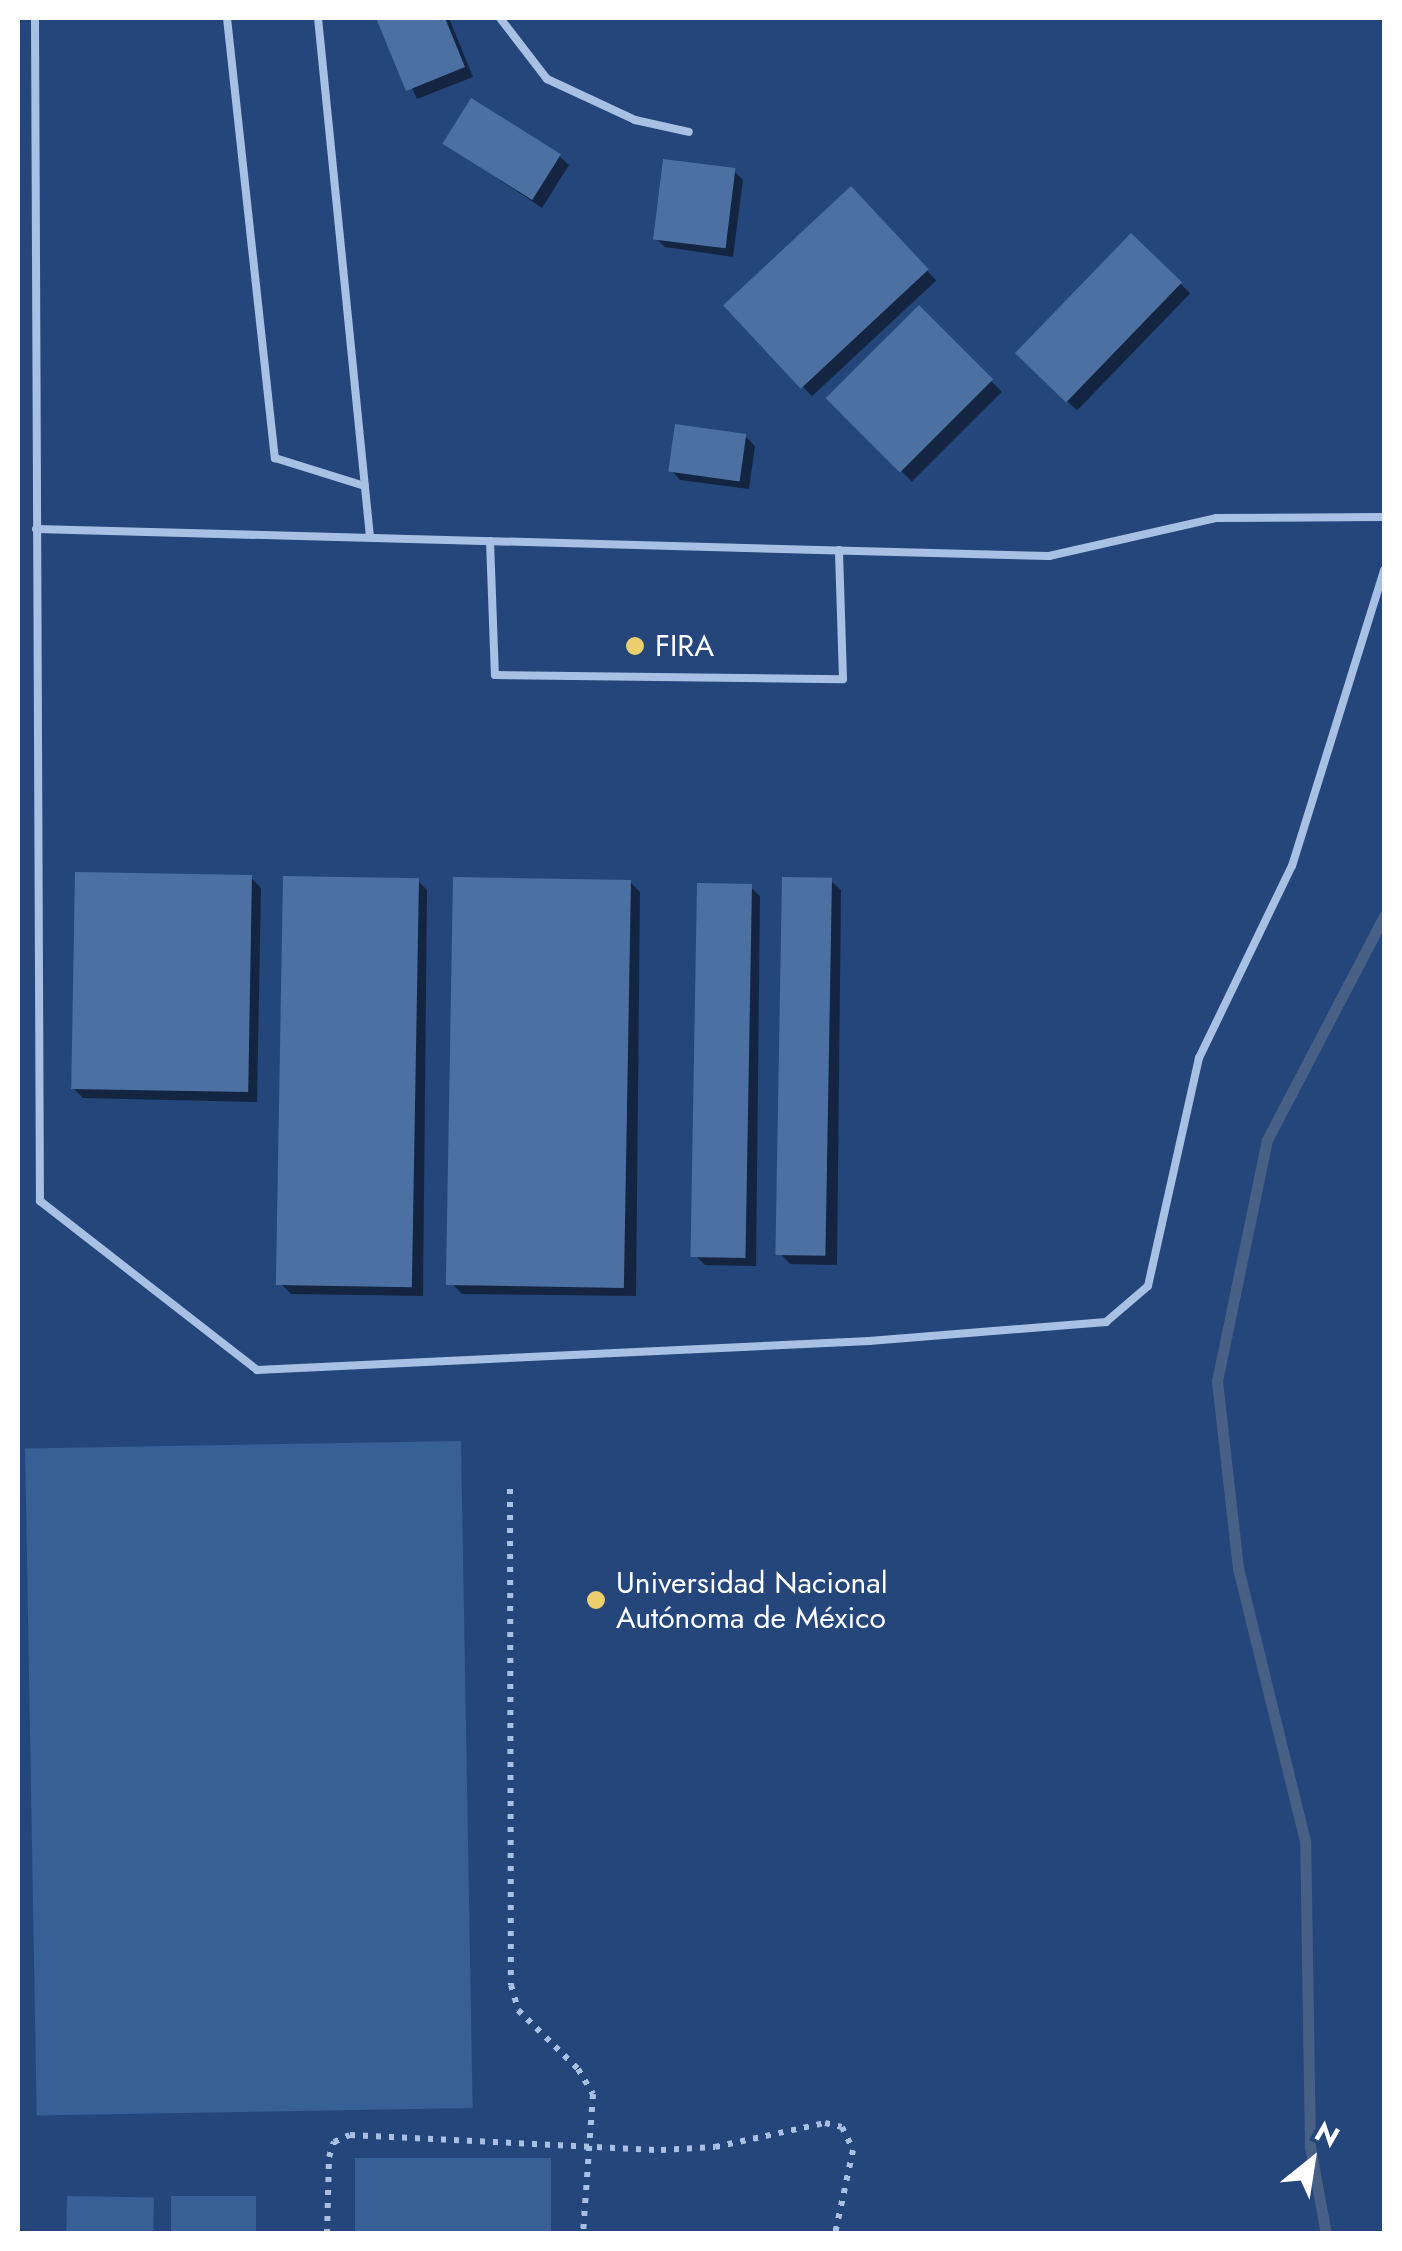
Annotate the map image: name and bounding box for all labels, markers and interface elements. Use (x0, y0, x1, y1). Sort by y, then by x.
place label: FIRA (655, 628, 714, 664)
marker: FIRA (624, 635, 646, 657)
place label: Universidad Nacional Autónoma de México (616, 1565, 888, 1636)
marker: Universidad Nacional Autónoma de México (585, 1589, 607, 1611)
north arrow (1262, 2111, 1362, 2211)
text: N (1307, 2111, 1347, 2158)

